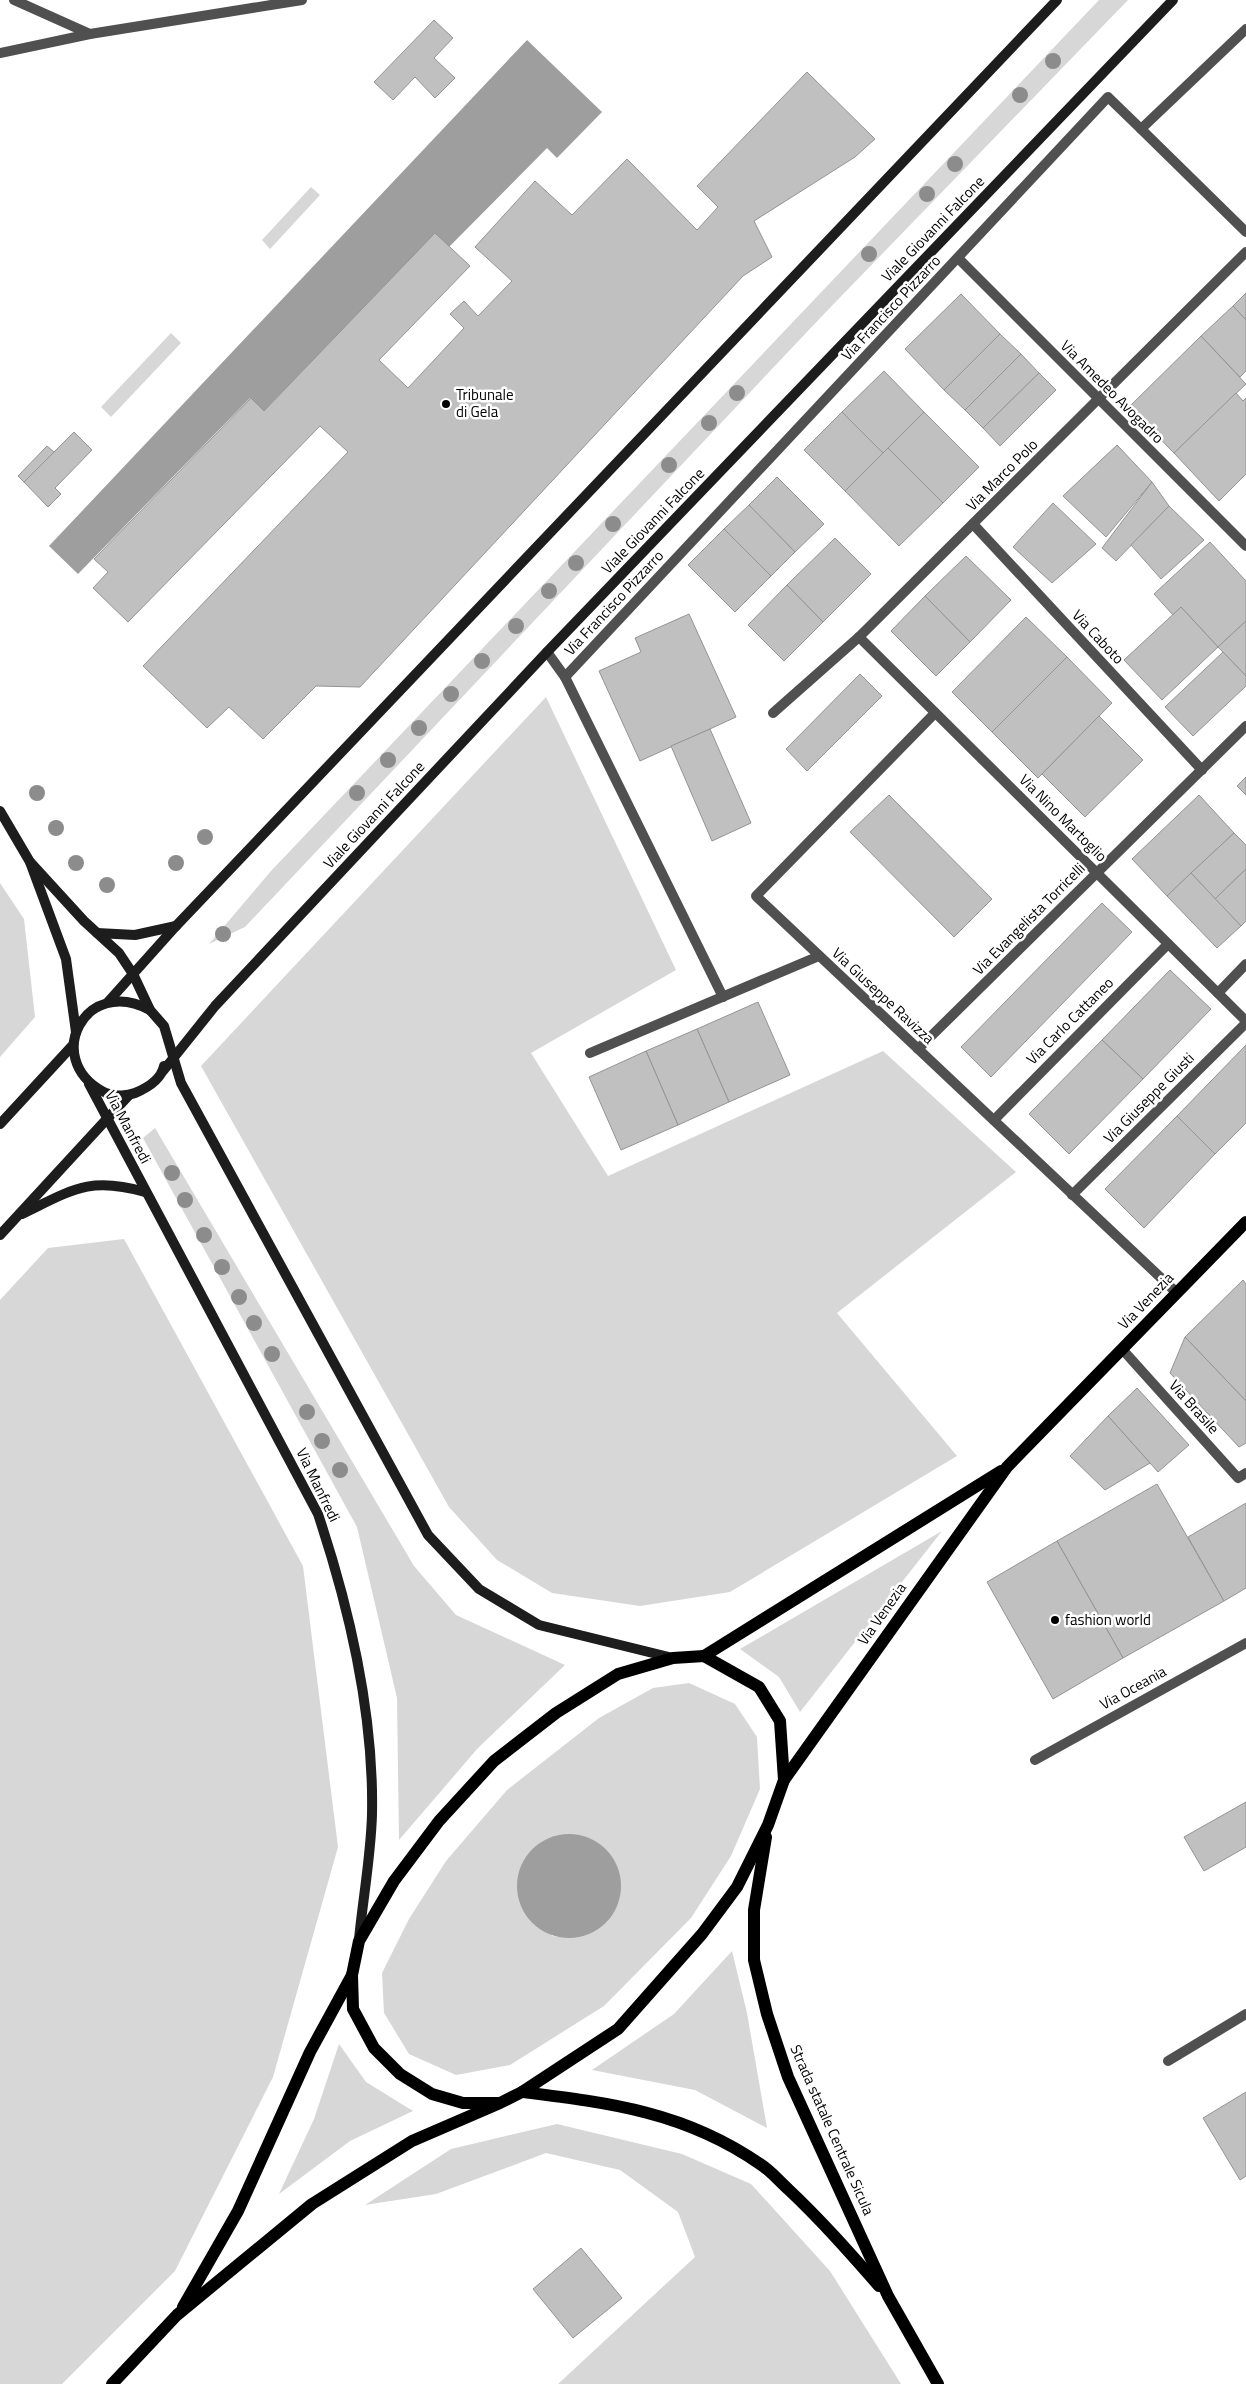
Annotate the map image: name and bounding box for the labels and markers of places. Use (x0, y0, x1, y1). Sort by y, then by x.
place label: Tribunale di Gela (456, 383, 514, 423)
marker: Tribunale di Gela (440, 398, 452, 410)
place label: fashion world (1065, 1608, 1151, 1631)
marker: fashion world (1049, 1614, 1061, 1626)

